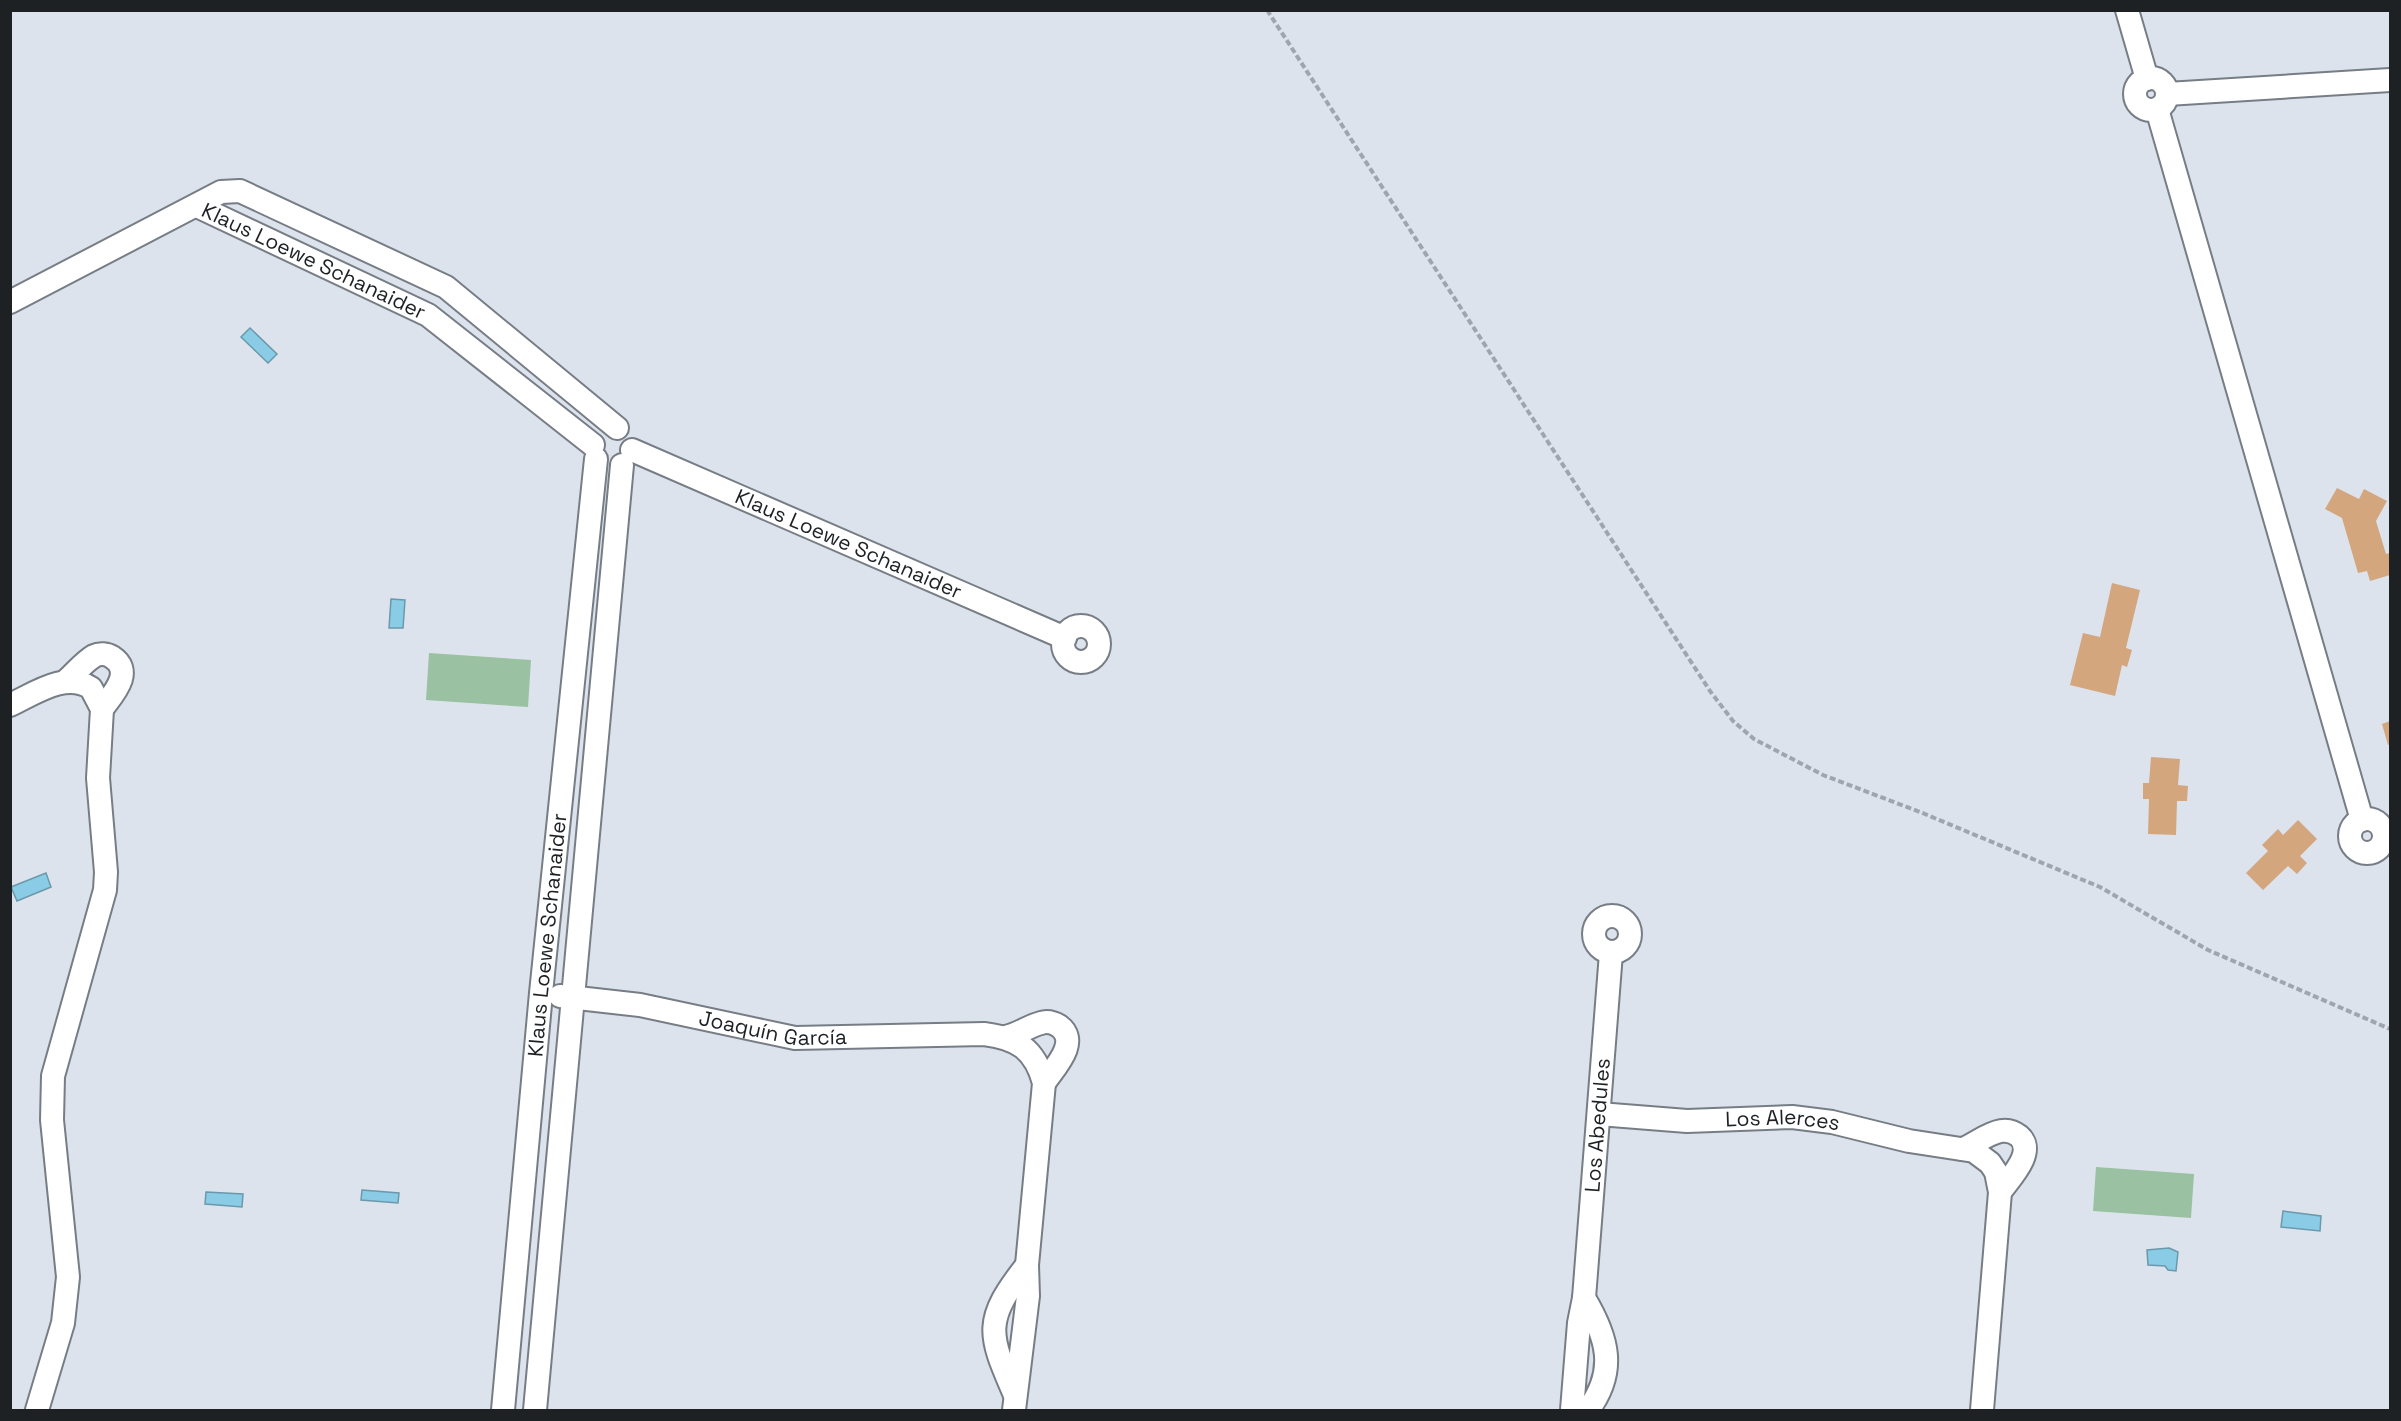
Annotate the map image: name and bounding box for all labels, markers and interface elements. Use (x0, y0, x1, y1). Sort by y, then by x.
street label: Klaus Loewe Schanaider (198, 196, 430, 325)
street label: Klaus Loewe Schanaider (731, 482, 966, 605)
street label: Klaus Loewe Schanaider (521, 812, 572, 1058)
street label: Joaquín García (697, 1004, 847, 1051)
street label: Los Abedules (1578, 1057, 1616, 1194)
street label: Los Alerces (1725, 1103, 1843, 1137)

